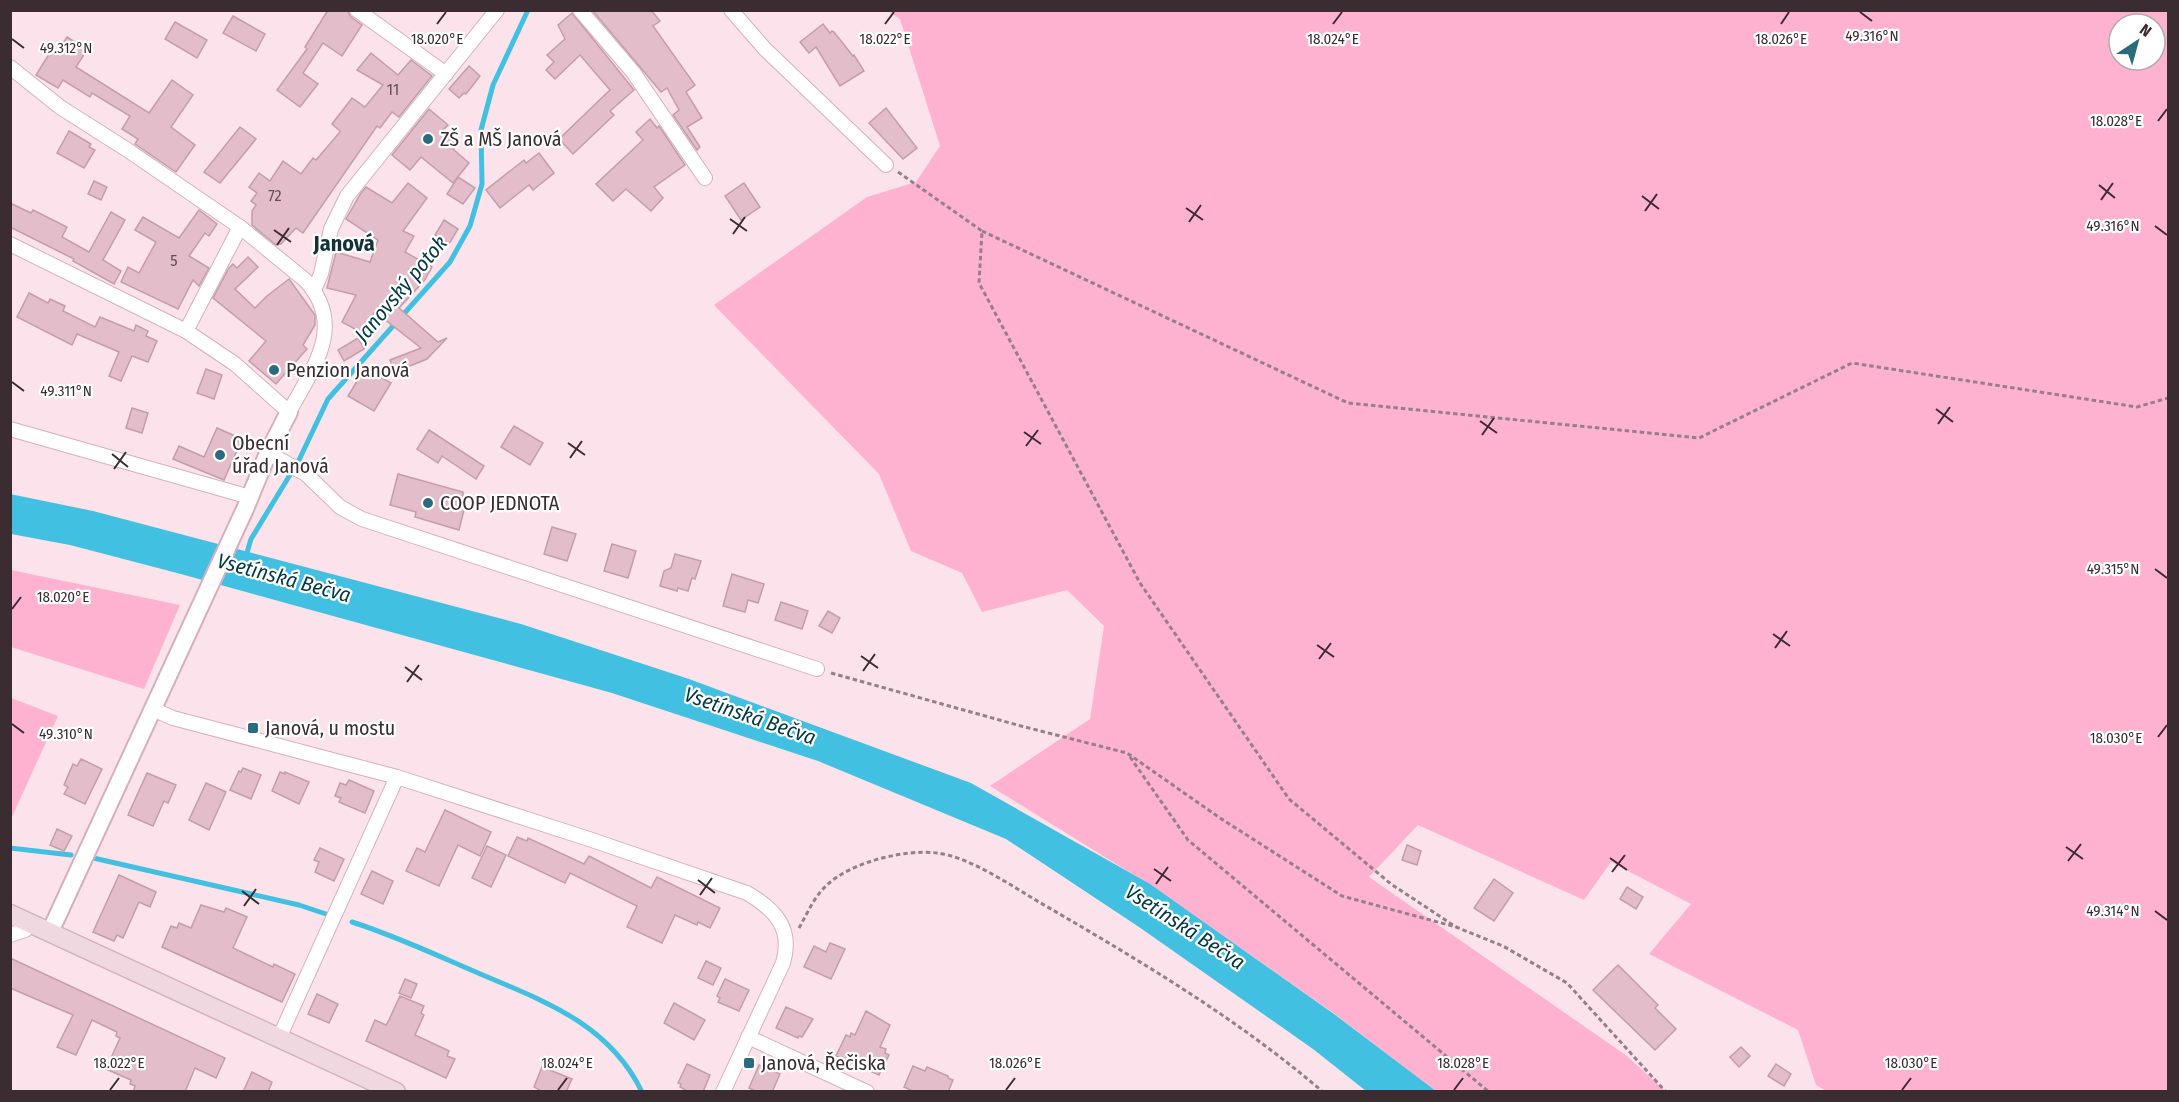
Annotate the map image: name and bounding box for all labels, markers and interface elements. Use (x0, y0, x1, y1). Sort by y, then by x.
north arrow (2107, 12, 2167, 72)
text: N (2136, 20, 2155, 41)
text: 49.316°N (1845, 27, 1899, 45)
text: 18.020°E (411, 30, 463, 48)
text: 18.022°E (859, 30, 911, 48)
text: 18.024°E (1307, 30, 1359, 48)
text: 18.026°E (1755, 30, 1807, 48)
text: 49.312°N (40, 39, 92, 57)
house number: 11 (387, 80, 399, 99)
text: 18.028°E (2090, 112, 2142, 130)
place label: ZŠ a MŠ Janová (440, 127, 561, 151)
marker: ZŠ a MŠ Janová (421, 132, 435, 146)
house number: 72 (268, 186, 282, 205)
text: 49.316°N (2086, 217, 2140, 235)
district label: Janová (312, 230, 375, 257)
water label: Janovský potok (348, 230, 453, 348)
house number: 5 (170, 251, 178, 270)
place label: Penzion Janová (286, 358, 410, 382)
marker: Penzion Janová (267, 363, 281, 377)
text: 49.311°N (40, 382, 92, 400)
place label: Obecní úřad Janová (232, 431, 329, 478)
marker: Obecní úřad Janová (213, 448, 227, 462)
place label: COOP JEDNOTA (440, 491, 560, 515)
marker: COOP JEDNOTA (421, 496, 435, 510)
water label: Vsetínská Bečva (214, 548, 354, 608)
text: 49.315°N (2087, 560, 2139, 578)
text: 18.020°E (37, 588, 89, 606)
water label: Vsetínská Bečva (681, 681, 819, 751)
place label: Janová, u mostu (265, 716, 395, 740)
marker: Janová, u mostu (246, 721, 260, 735)
text: 49.310°N (39, 725, 93, 743)
text: 18.030°E (2090, 729, 2142, 747)
water label: Vsetínská Bečva (1120, 879, 1250, 975)
text: 49.314°N (2086, 902, 2140, 920)
place label: Janová, Řečiska (761, 1051, 886, 1075)
text: 18.022°E (93, 1054, 145, 1072)
text: 18.024°E (541, 1054, 593, 1072)
text: 18.026°E (989, 1054, 1041, 1072)
text: 18.028°E (1437, 1054, 1489, 1072)
text: 18.030°E (1885, 1054, 1937, 1072)
marker: Janová, Řečiska (742, 1056, 756, 1070)

